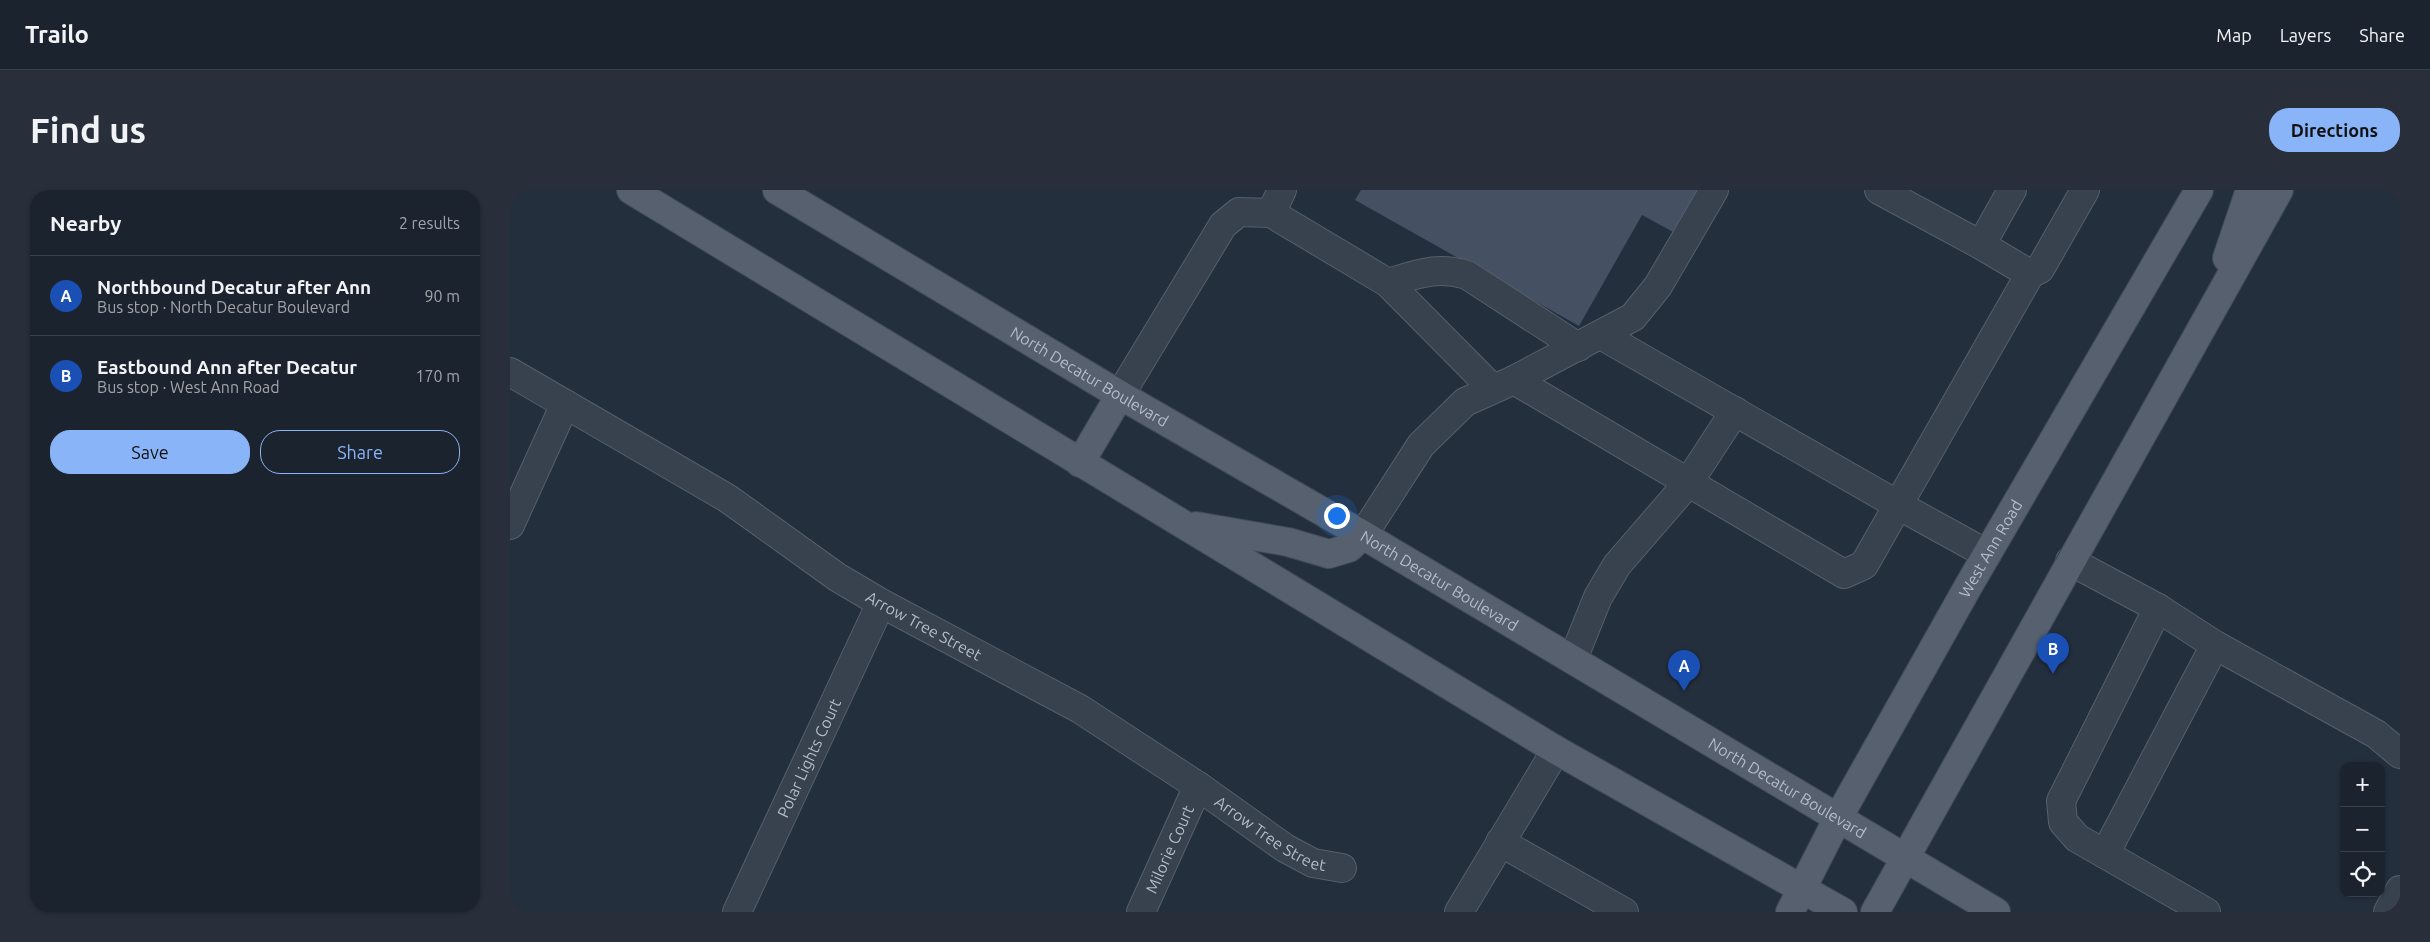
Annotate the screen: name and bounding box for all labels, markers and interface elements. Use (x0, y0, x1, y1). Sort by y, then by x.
text: Trailo (25, 21, 89, 48)
text: Map (2216, 25, 2252, 45)
text: Layers (2280, 25, 2331, 45)
text: Share (2359, 25, 2405, 45)
button: Directions (2269, 108, 2400, 152)
text: Find us (30, 110, 146, 150)
text: Nearby (50, 211, 121, 235)
text: 2 results (399, 214, 460, 232)
text: Northbound Decatur after Ann (97, 276, 371, 298)
text: A (60, 287, 72, 305)
text: 90 m (424, 287, 460, 305)
text: Bus stop · North Decatur Boulevard (97, 298, 350, 316)
street label: North Decatur Boulevard (1008, 323, 1172, 430)
text: Eastbound Ann after Decatur (97, 356, 357, 378)
text: B (61, 367, 71, 385)
text: 170 m (415, 367, 460, 385)
text: Bus stop · West Ann Road (97, 378, 280, 396)
button: Save (50, 430, 250, 474)
button: Share (260, 430, 460, 474)
street label: West Ann Road (1955, 497, 2026, 600)
your location (1324, 503, 1350, 529)
street label: North Decatur Boulevard (1357, 527, 1521, 634)
street label: Arrow Tree Street (863, 587, 985, 664)
pin: B (2037, 633, 2069, 674)
pin: A (1668, 650, 1700, 691)
street label: Polar Lights Court (773, 695, 845, 820)
street label: North Decatur Boulevard (1705, 734, 1869, 842)
map controls (2340, 762, 2385, 897)
button: + (2340, 762, 2385, 807)
street label: Arrow Tree Street (1211, 792, 1328, 874)
street label: Milorie Court (1142, 802, 1197, 896)
button: − (2340, 807, 2385, 852)
button: locate (2340, 852, 2385, 897)

